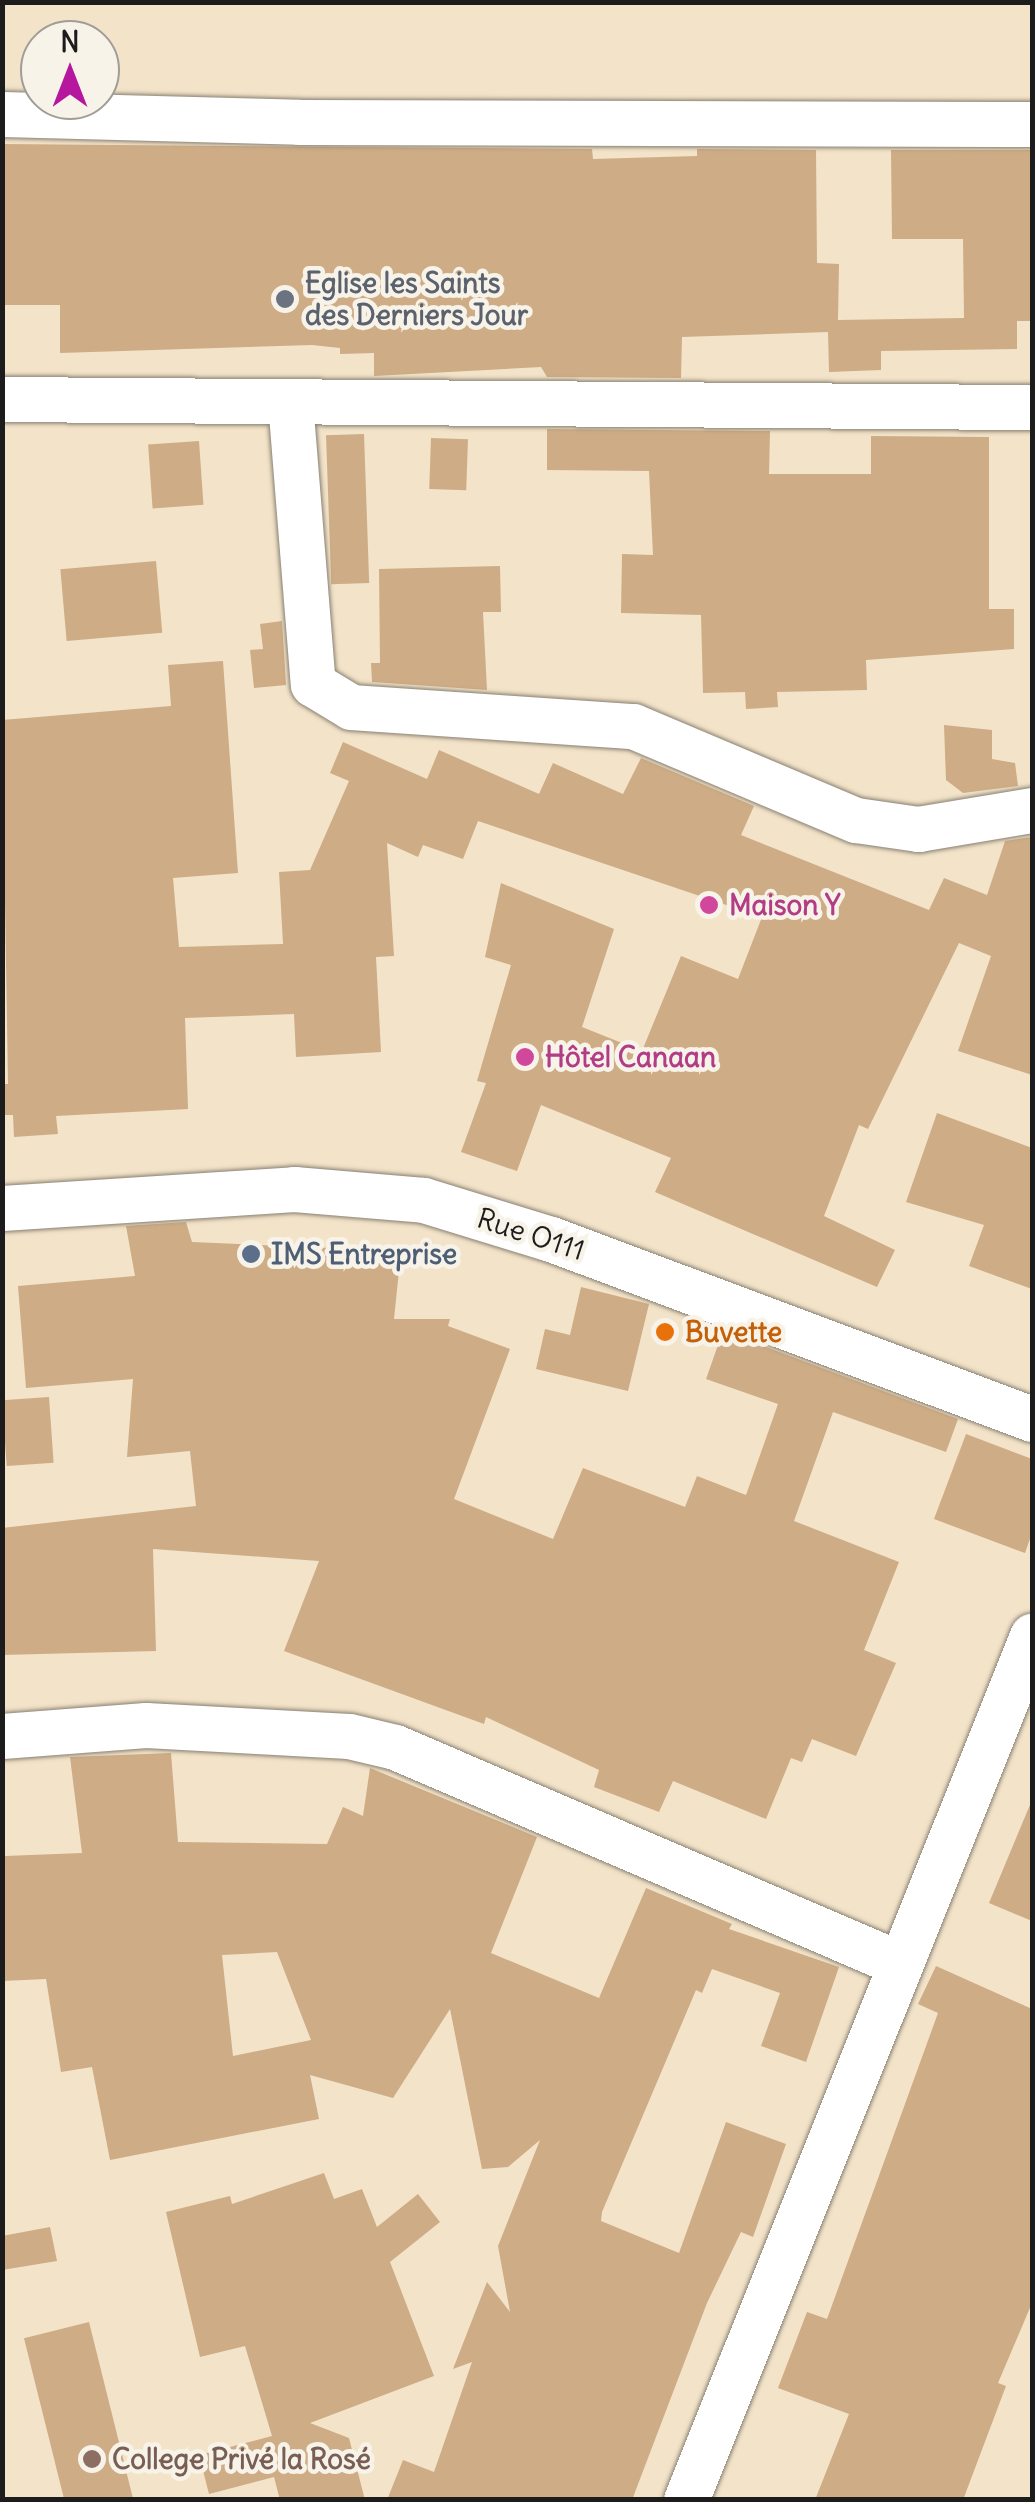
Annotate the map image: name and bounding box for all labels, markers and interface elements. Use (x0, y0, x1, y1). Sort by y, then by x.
north arrow (20, 20, 120, 120)
text: N (60, 24, 80, 60)
place label: Eglise les Saints des Derniers Jour (305, 266, 528, 332)
marker: Eglise les Saints des Derniers Jour (274, 288, 296, 310)
place label: Maison Y (729, 888, 841, 922)
marker: Maison Y (698, 894, 720, 916)
place label: Hôtel Canaan (545, 1040, 716, 1074)
marker: Hôtel Canaan (514, 1046, 536, 1068)
street label: Rue O111 (473, 1201, 589, 1267)
place label: IMS Entreprise (271, 1237, 457, 1271)
marker: IMS Entreprise (240, 1243, 262, 1265)
place label: Buvette (685, 1315, 782, 1349)
marker: Buvette (654, 1321, 676, 1343)
place label: College Privé la Rosé (112, 2442, 371, 2476)
marker: College Privé la Rosé (81, 2448, 103, 2470)

